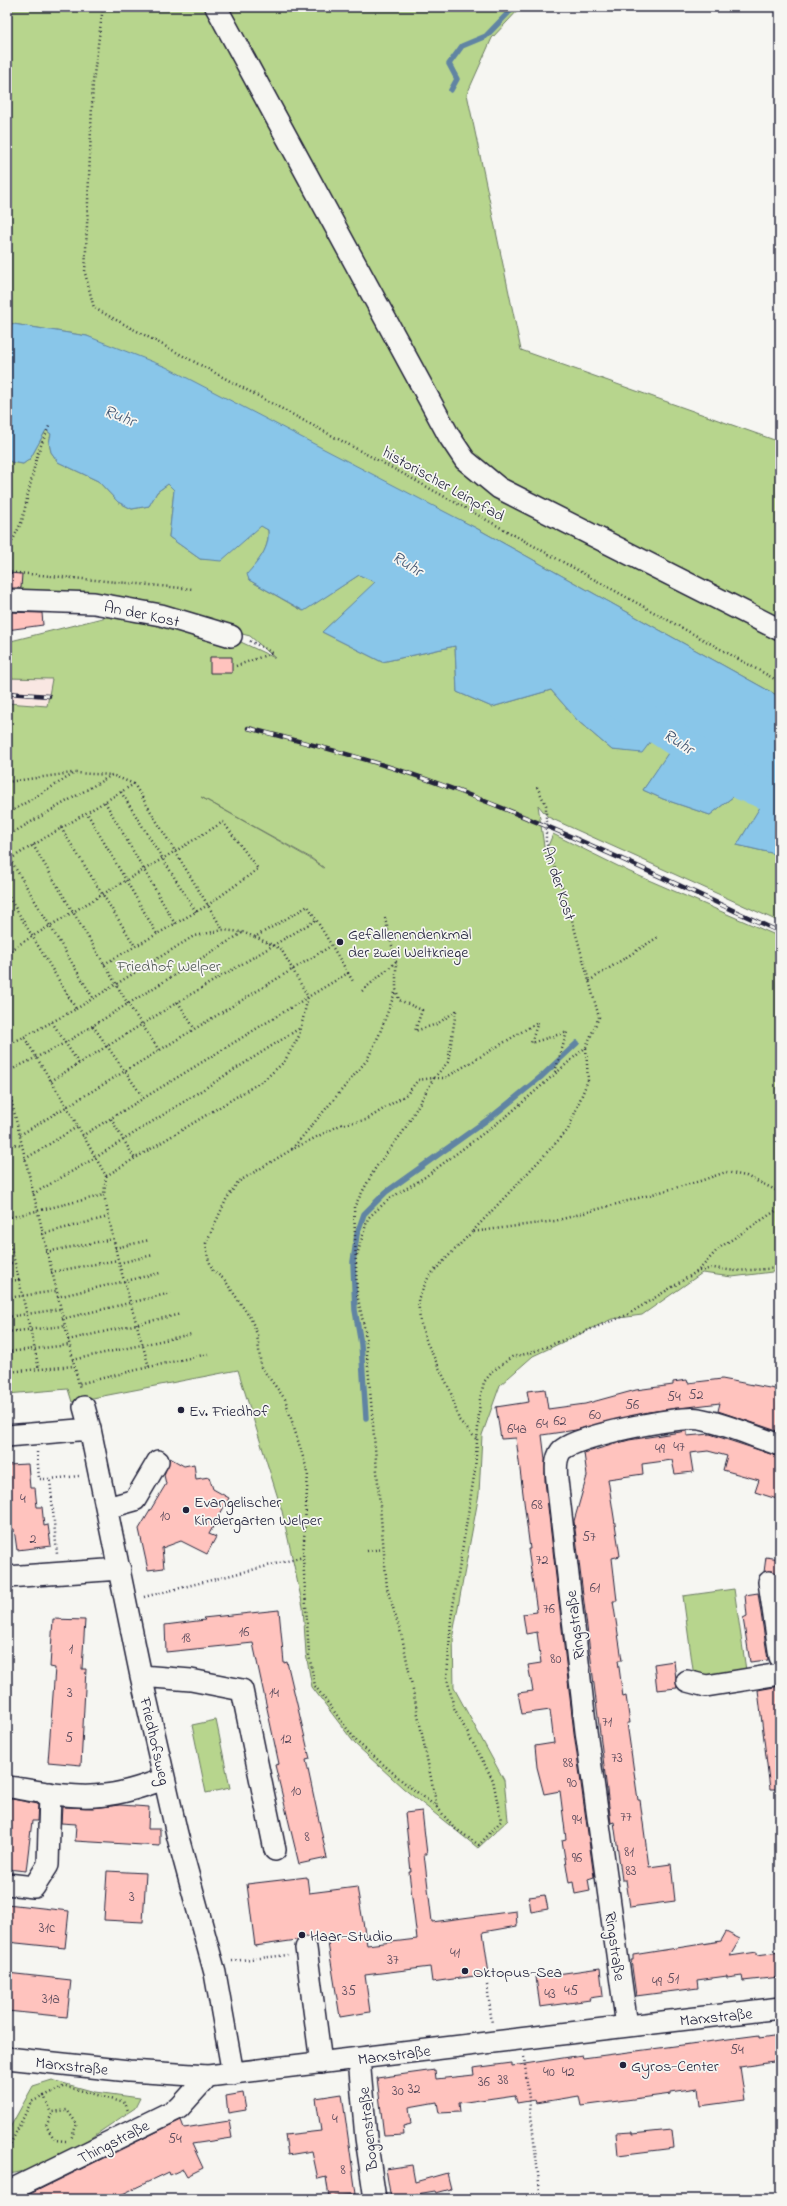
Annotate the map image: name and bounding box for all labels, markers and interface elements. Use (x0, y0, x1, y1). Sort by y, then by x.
water label: Ruhr (100, 399, 142, 435)
street label: historischer Leinpfad (377, 441, 509, 528)
water label: Ruhr (387, 545, 430, 585)
street label: An der Kost (102, 595, 182, 635)
water label: Ruhr (658, 723, 701, 763)
street label: An der Kost (535, 844, 582, 924)
place label: Gefallenendenkmal der zwei Weltkriege (348, 923, 472, 965)
marker: Gefallenendenkmal der zwei Weltkriege (335, 937, 345, 947)
park label: Friedhof Welper (116, 955, 221, 979)
house number: 52 (689, 1385, 704, 1406)
house number: 54 (667, 1387, 681, 1408)
house number: 56 (625, 1395, 639, 1416)
place label: Ev. Friedhof (189, 1400, 269, 1424)
marker: Ev. Friedhof (176, 1405, 186, 1415)
house number: 60 (589, 1405, 601, 1426)
house number: 62 (553, 1411, 567, 1432)
house number: 64 (536, 1414, 548, 1435)
house number: 64a (507, 1419, 527, 1440)
house number: 47 (673, 1437, 685, 1458)
house number: 49 (655, 1439, 666, 1460)
house number: 4 (20, 1489, 26, 1510)
place label: Evangelischer Kindergarten Welper (194, 1491, 322, 1533)
house number: 68 (531, 1495, 543, 1516)
marker: Evangelischer Kindergarten Welper (181, 1505, 191, 1515)
house number: 10 (160, 1506, 170, 1527)
house number: 57 (582, 1527, 596, 1548)
house number: 2 (30, 1529, 37, 1550)
house number: 72 (536, 1550, 548, 1571)
house number: 61 (590, 1578, 601, 1599)
street label: Ringstraße (560, 1588, 592, 1661)
house number: 76 (543, 1599, 555, 1620)
house number: 16 (239, 1622, 249, 1643)
house number: 18 (181, 1628, 191, 1649)
house number: 1 (69, 1639, 74, 1660)
house number: 80 (550, 1649, 562, 1670)
house number: 3 (67, 1683, 73, 1704)
house number: 14 (269, 1683, 279, 1704)
street label: Friedhofsweg (132, 1694, 176, 1788)
house number: 71 (602, 1712, 613, 1733)
house number: 5 (65, 1728, 73, 1749)
house number: 12 (280, 1729, 292, 1750)
house number: 73 (611, 1748, 623, 1769)
house number: 88 (563, 1753, 573, 1774)
house number: 90 (567, 1773, 577, 1794)
house number: 10 (291, 1781, 301, 1802)
house number: 77 (620, 1807, 632, 1828)
house number: 94 (572, 1810, 582, 1831)
house number: 8 (304, 1827, 310, 1848)
house number: 81 (624, 1842, 634, 1863)
house number: 96 (572, 1848, 582, 1869)
house number: 83 (625, 1861, 637, 1882)
house number: 3 (129, 1887, 135, 1908)
street label: Ringstraße (597, 1910, 631, 1983)
house number: 31c (39, 1918, 56, 1939)
place label: Haar-Studio (310, 1925, 392, 1949)
marker: Haar-Studio (297, 1930, 307, 1940)
house number: 41 (450, 1943, 461, 1964)
house number: 37 (387, 1950, 399, 1971)
place label: Oktopus-Sea (473, 1961, 562, 1985)
marker: Oktopus-Sea (460, 1966, 470, 1976)
house number: 51 (667, 1969, 680, 1990)
house number: 49 (652, 1972, 663, 1993)
house number: 35 (342, 1981, 356, 2002)
house number: 45 (564, 1981, 578, 2002)
house number: 43 (544, 1984, 556, 2005)
house number: 31a (42, 1989, 60, 2010)
street label: Marxstraße (679, 2002, 755, 2034)
street label: Marxstraße (356, 2040, 433, 2072)
house number: 54 (730, 2040, 744, 2061)
street label: Marxstraße (34, 2051, 110, 2083)
place label: Gyros-Center (631, 2055, 719, 2079)
marker: Gyros-Center (618, 2060, 628, 2070)
house number: 40 (543, 2062, 555, 2083)
house number: 42 (562, 2062, 574, 2083)
house number: 38 (497, 2070, 509, 2091)
house number: 36 (478, 2072, 490, 2093)
house number: 32 (408, 2079, 420, 2100)
house number: 30 (392, 2081, 404, 2102)
street label: Bogenstraße (353, 2085, 385, 2173)
house number: 4 (332, 2109, 338, 2130)
street label: Thingstraße (74, 2114, 155, 2171)
house number: 54 (168, 2129, 182, 2150)
house number: 8 (340, 2160, 346, 2181)

